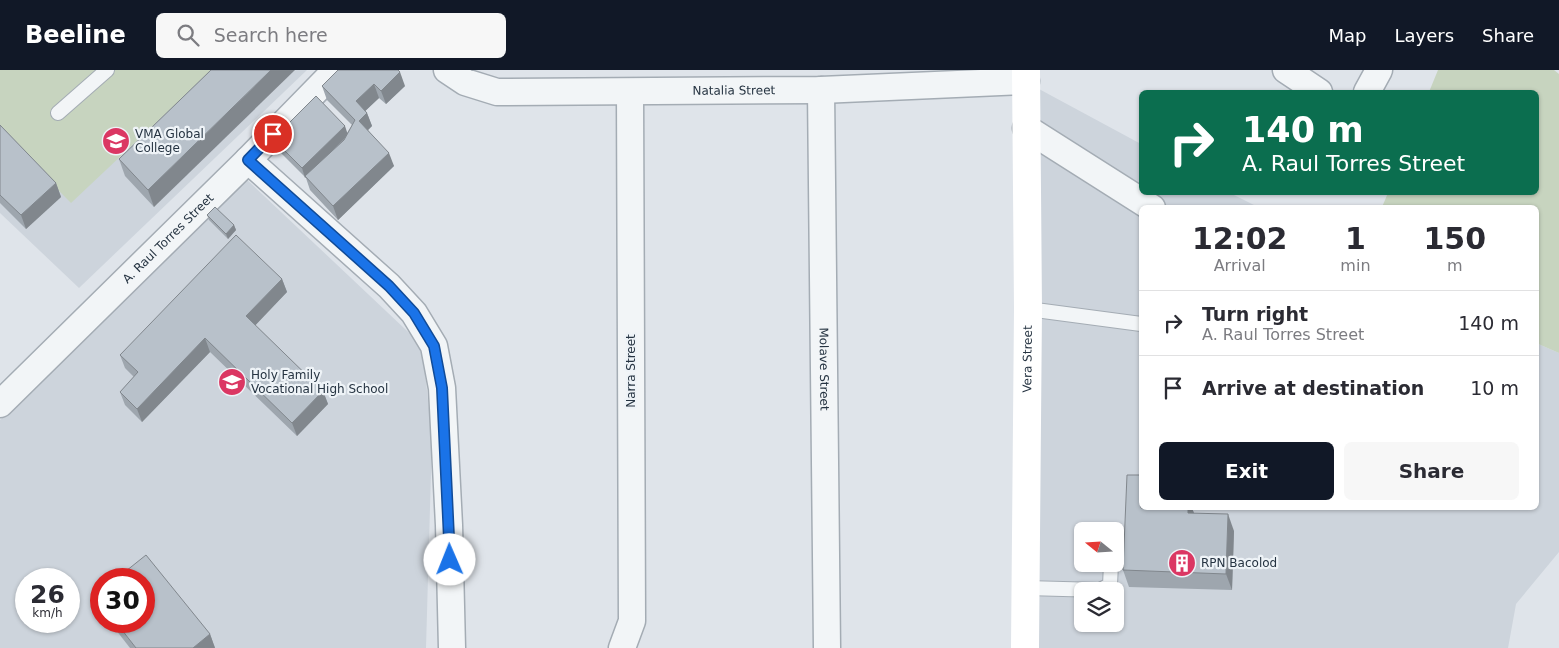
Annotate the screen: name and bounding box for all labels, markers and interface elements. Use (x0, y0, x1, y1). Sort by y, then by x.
search box (156, 13, 506, 58)
text: Beeline (25, 21, 126, 49)
icon: search (174, 21, 202, 49)
text: Search here (214, 24, 328, 46)
text: Map (1328, 25, 1366, 46)
text: Layers (1394, 25, 1454, 46)
text: Share (1482, 25, 1534, 46)
street label: Natalia Street (692, 83, 776, 98)
icon: right (1159, 110, 1224, 175)
text: 140 m (1242, 110, 1364, 150)
pin (252, 113, 294, 155)
icon: arrive (259, 120, 287, 148)
school or university icon: VMA Global College (101, 126, 131, 156)
place label: VMA Global College (135, 127, 204, 155)
text: A. Raul Torres Street (1242, 151, 1465, 176)
street label: A. Raul Torres Street (120, 191, 217, 286)
text: 12:02 (1192, 221, 1287, 256)
text: 1 (1345, 221, 1366, 256)
text: 150 (1423, 221, 1486, 256)
text: Arrival (1214, 256, 1266, 275)
text: min (1340, 256, 1371, 275)
text: m (1447, 256, 1463, 275)
text: Turn right (1202, 303, 1308, 325)
icon: right (1159, 309, 1187, 337)
text: 140 m (1458, 312, 1519, 334)
street label: Vera Street (1020, 325, 1035, 393)
text: A. Raul Torres Street (1202, 325, 1364, 344)
street label: Molave Street (817, 327, 831, 411)
street label: Narra Street (624, 334, 638, 408)
school or university icon: Holy Family Vocational High School (217, 367, 247, 397)
place label: Holy Family Vocational High School (251, 368, 388, 396)
icon: arrive (1159, 374, 1187, 402)
text: Arrive at destination (1202, 377, 1424, 399)
text: 10 m (1470, 377, 1519, 399)
button: Exit (1159, 442, 1334, 500)
button: Share (1344, 442, 1519, 500)
north arrow (1074, 522, 1124, 572)
map controls (1074, 522, 1124, 632)
position arrow (423, 533, 475, 585)
building icon: RPN Bacolod (1167, 548, 1197, 578)
place label: RPN Bacolod (1201, 556, 1277, 570)
speed limit sign: 30 (90, 568, 155, 633)
text: 26 (30, 580, 65, 609)
button: layers (1074, 582, 1124, 632)
text: km/h (32, 606, 63, 620)

